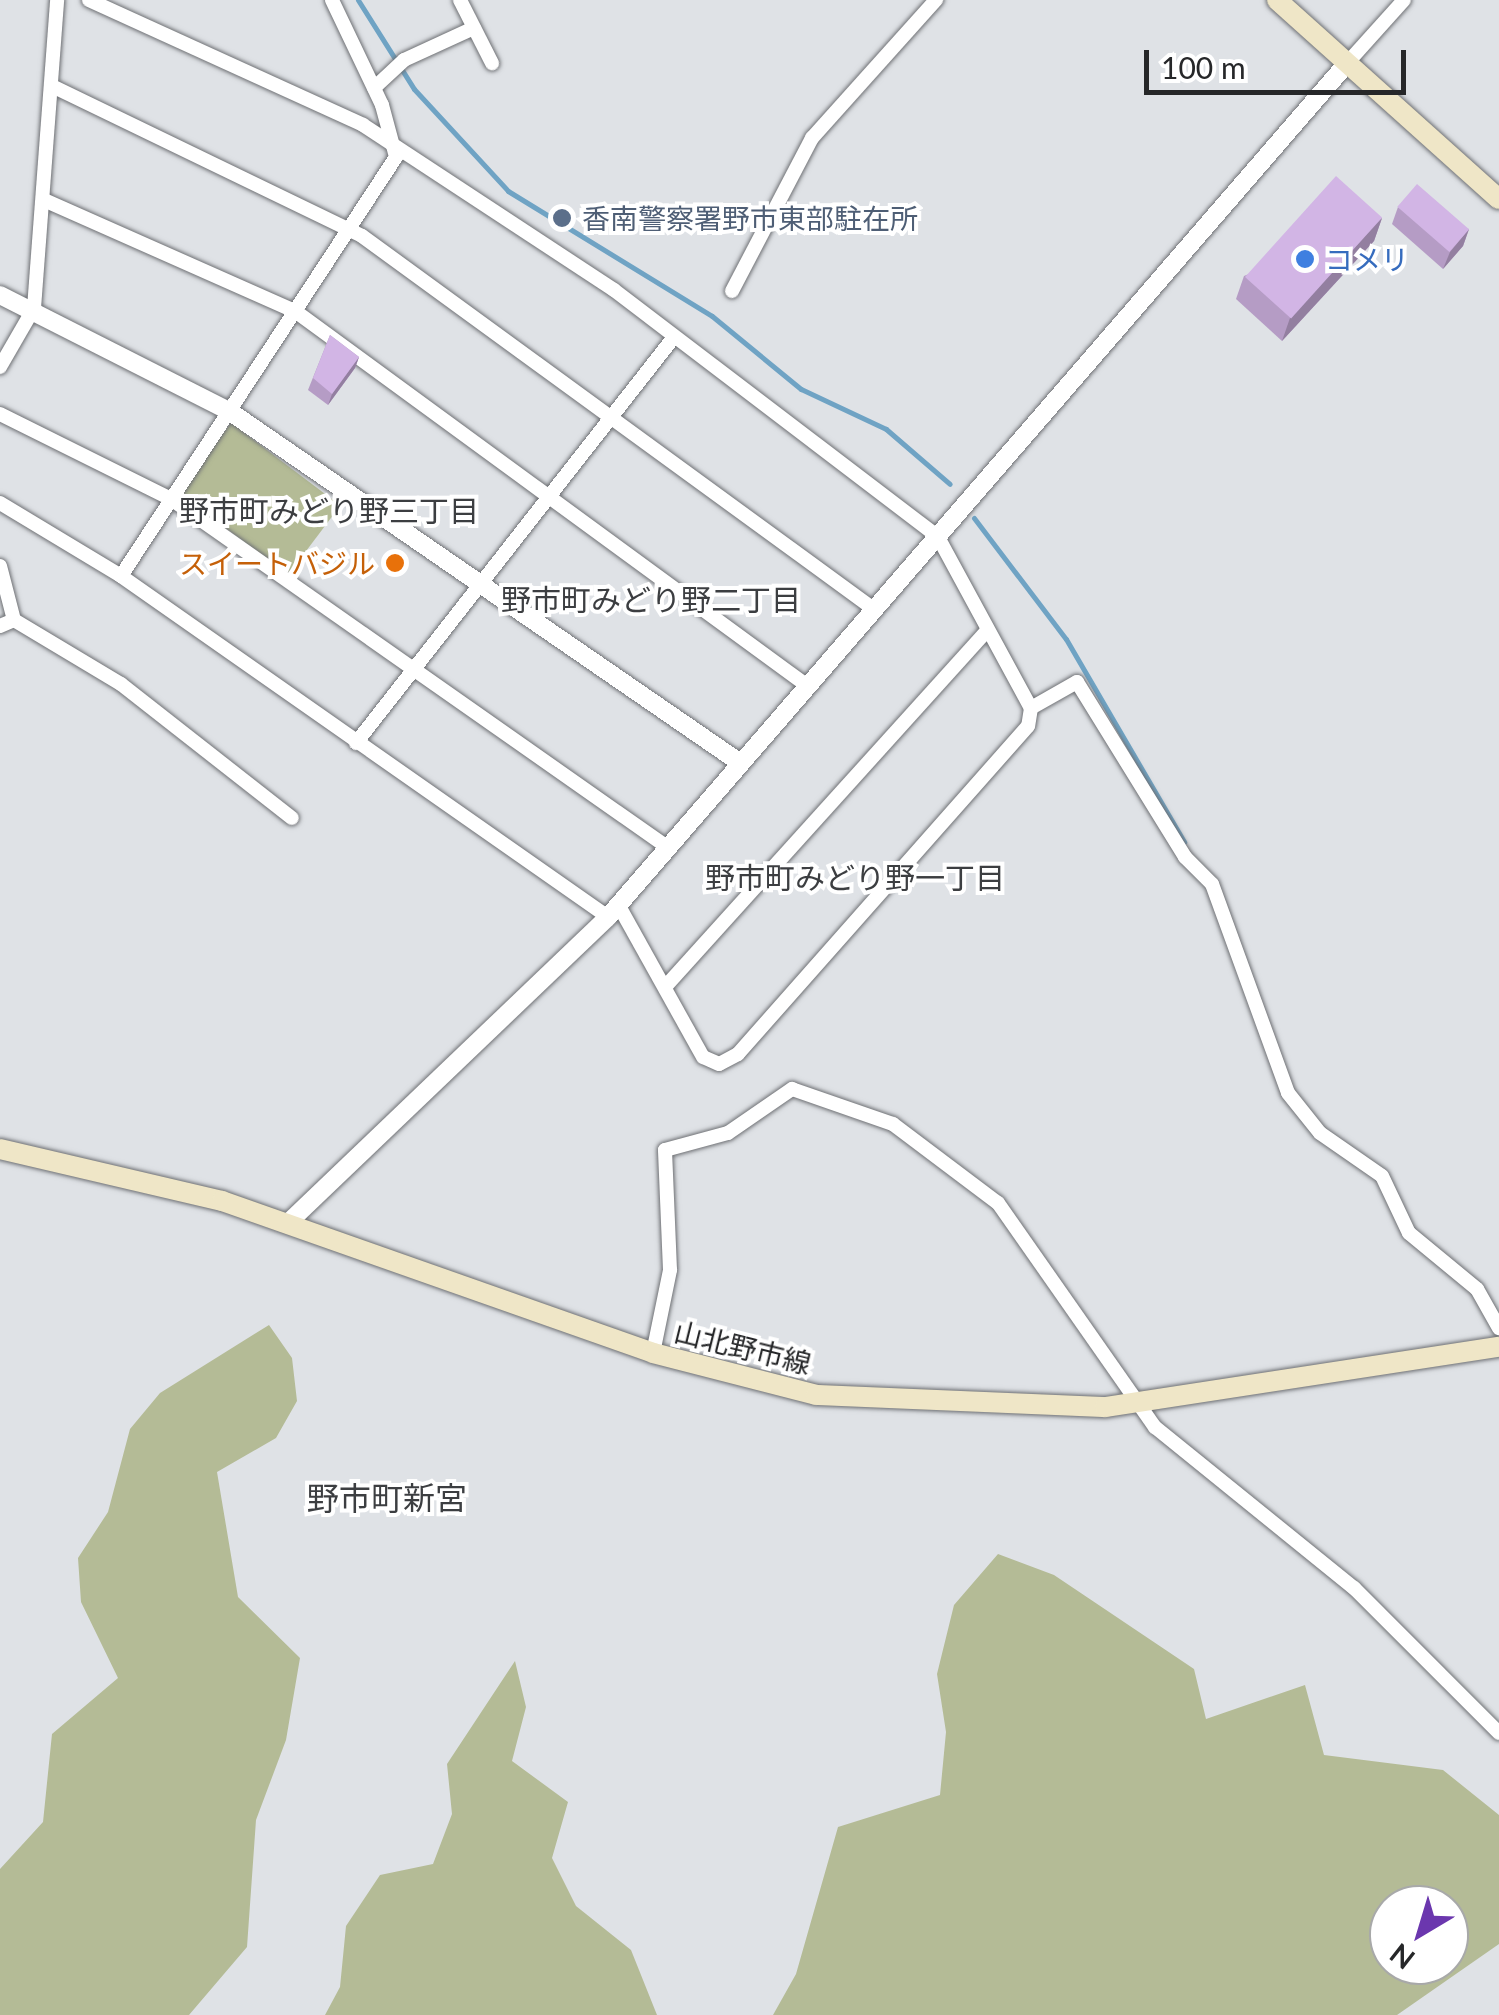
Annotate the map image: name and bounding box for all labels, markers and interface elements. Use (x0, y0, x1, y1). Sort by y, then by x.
scale bar (1149, 30, 1412, 92)
text: 100 m (1161, 49, 1246, 85)
place label: 香南警察署野市東部駐在所 (582, 201, 918, 235)
marker: 香南警察署野市東部駐在所 (551, 207, 573, 229)
place label: コメリ (1325, 242, 1409, 276)
marker: コメリ (1294, 248, 1316, 270)
district label: 野市町みどり野三丁目 (179, 492, 479, 528)
place label: スイートバジル (179, 546, 375, 580)
marker: スイートバジル (384, 552, 406, 574)
district label: 野市町みどり野二丁目 (501, 581, 801, 617)
district label: 野市町みどり野一丁目 (705, 859, 1005, 895)
street label: 山北野市線 (671, 1314, 815, 1380)
district label: 野市町新宮 (307, 1479, 467, 1517)
north arrow (1369, 1885, 1469, 1985)
text: N (1383, 1937, 1421, 1977)

